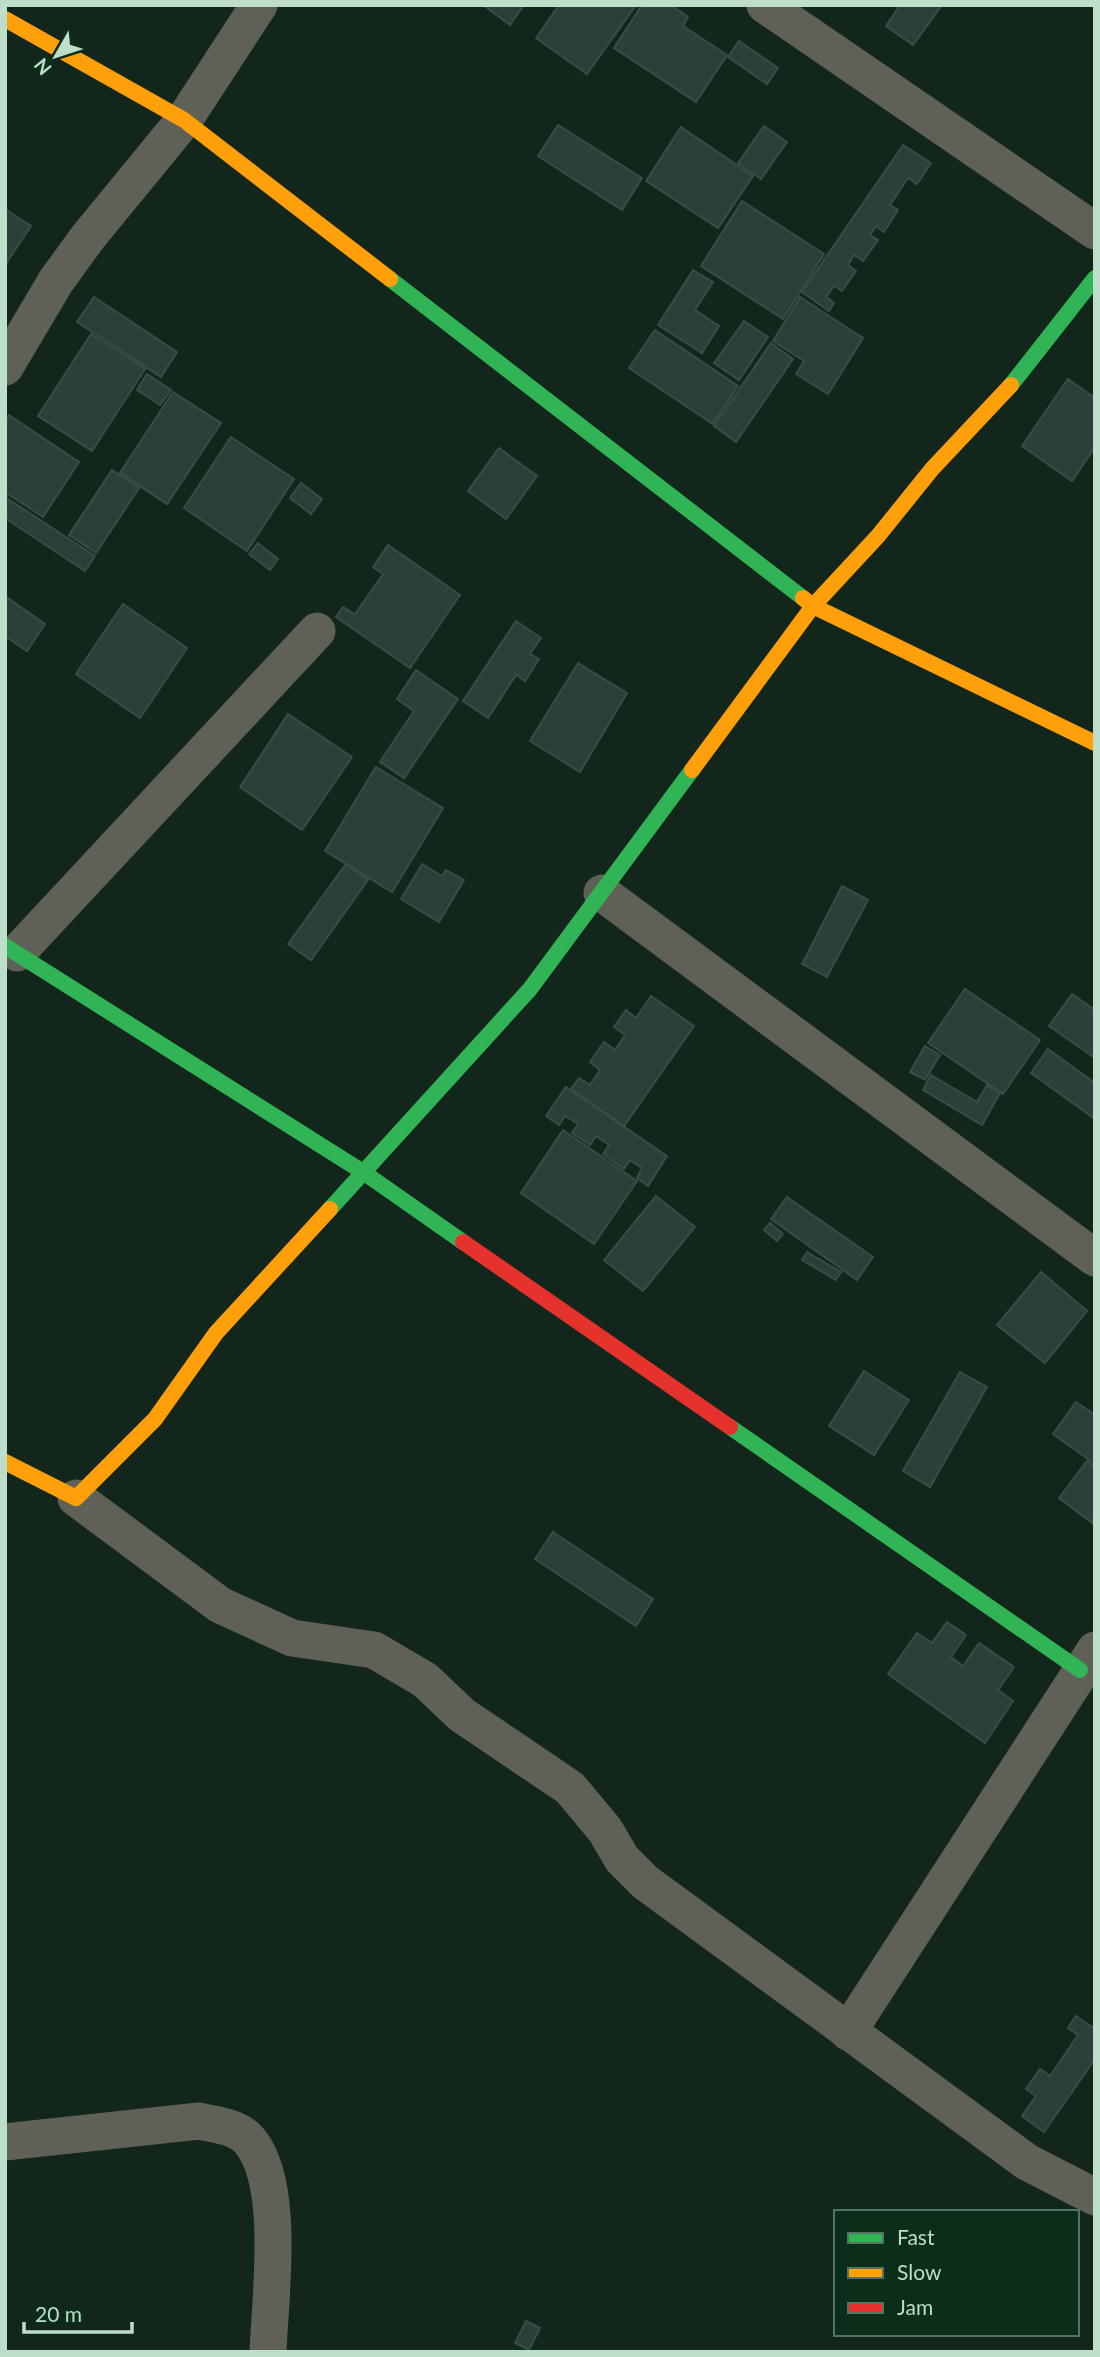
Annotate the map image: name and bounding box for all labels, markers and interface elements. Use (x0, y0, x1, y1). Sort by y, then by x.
north arrow (21, 21, 91, 91)
text: N (29, 54, 56, 80)
legend (834, 2210, 1079, 2336)
text: Fast (897, 2224, 935, 2249)
text: Slow (897, 2259, 942, 2284)
scale bar (24, 2290, 133, 2334)
text: Jam (897, 2294, 933, 2319)
text: 20 m (35, 2301, 82, 2326)

